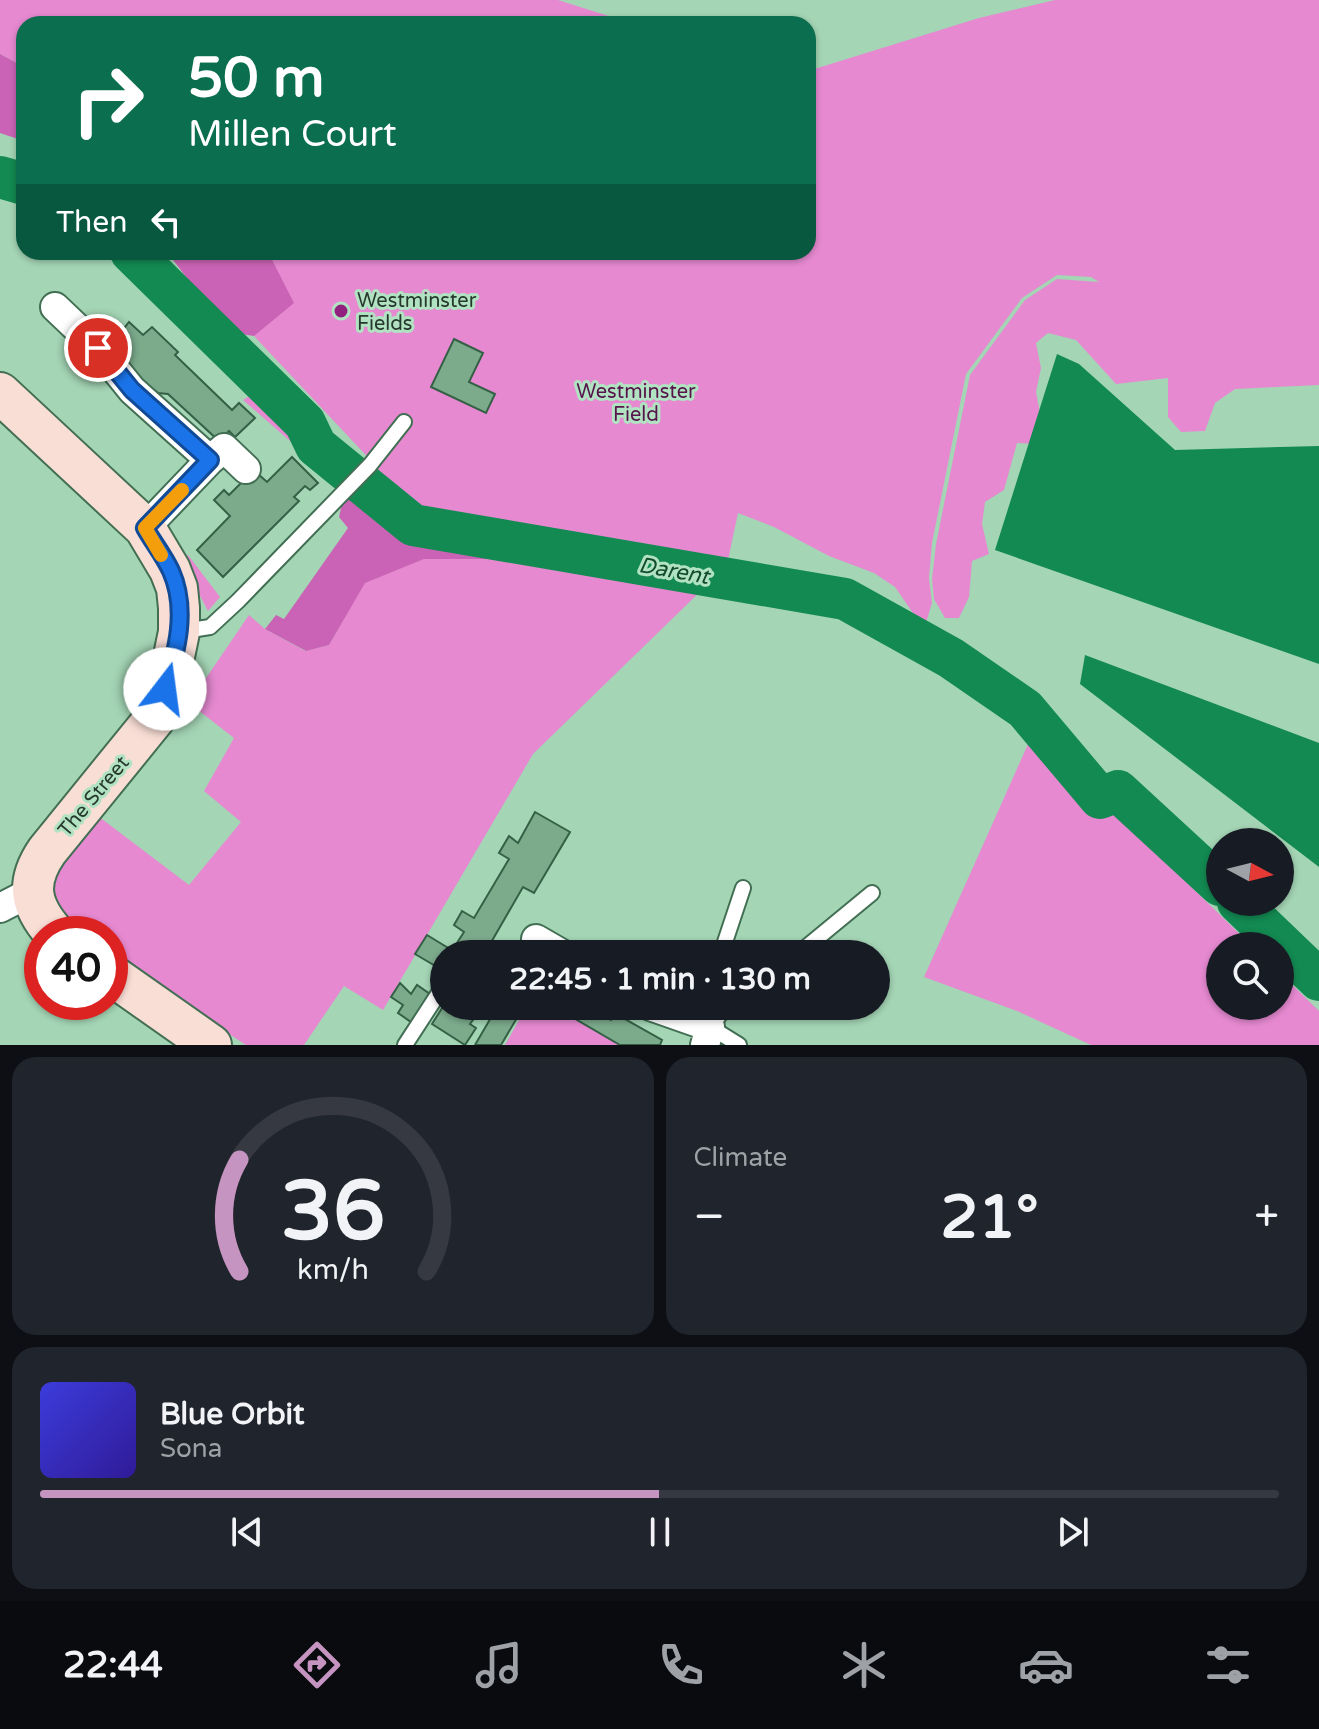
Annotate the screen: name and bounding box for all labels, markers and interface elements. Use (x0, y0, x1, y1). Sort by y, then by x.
text: 50 m (188, 45, 324, 112)
icon: right (56, 48, 160, 152)
text: Millen Court (188, 113, 397, 156)
icon: left (144, 200, 188, 244)
text: Then (56, 204, 128, 241)
place label: Westminster Fields (357, 289, 477, 336)
marker: Westminster Fields (332, 302, 350, 320)
pin (64, 314, 132, 382)
icon: arrive (76, 326, 120, 370)
park label: Westminster Field (576, 380, 696, 427)
water label: Darent (637, 552, 713, 590)
position arrow (123, 647, 207, 731)
street label: The Street (53, 751, 135, 842)
north arrow (1206, 828, 1294, 916)
map controls (1206, 828, 1294, 1020)
speed limit sign: 40 (24, 916, 128, 1020)
button: search (1206, 932, 1294, 1020)
text: 22:45 · 1 min · 130 m (509, 961, 811, 998)
text: Climate (694, 1142, 787, 1173)
text: 36 (281, 1162, 385, 1262)
text: 21° (941, 1182, 1039, 1254)
text: − (694, 1191, 725, 1244)
text: + (1254, 1191, 1279, 1244)
text: km/h (297, 1253, 369, 1287)
text: Blue Orbit (160, 1396, 305, 1433)
text: Sona (160, 1433, 222, 1464)
icon: previous (225, 1510, 269, 1554)
icon: pause (638, 1510, 682, 1554)
icon: next (1051, 1510, 1095, 1554)
icon: directions (289, 1637, 345, 1693)
icon: music (471, 1637, 527, 1693)
icon: phone (653, 1637, 709, 1693)
icon: climate (836, 1637, 892, 1693)
icon: car (1018, 1637, 1074, 1693)
icon: filters (1200, 1637, 1256, 1693)
text: 22:44 (63, 1644, 163, 1687)

